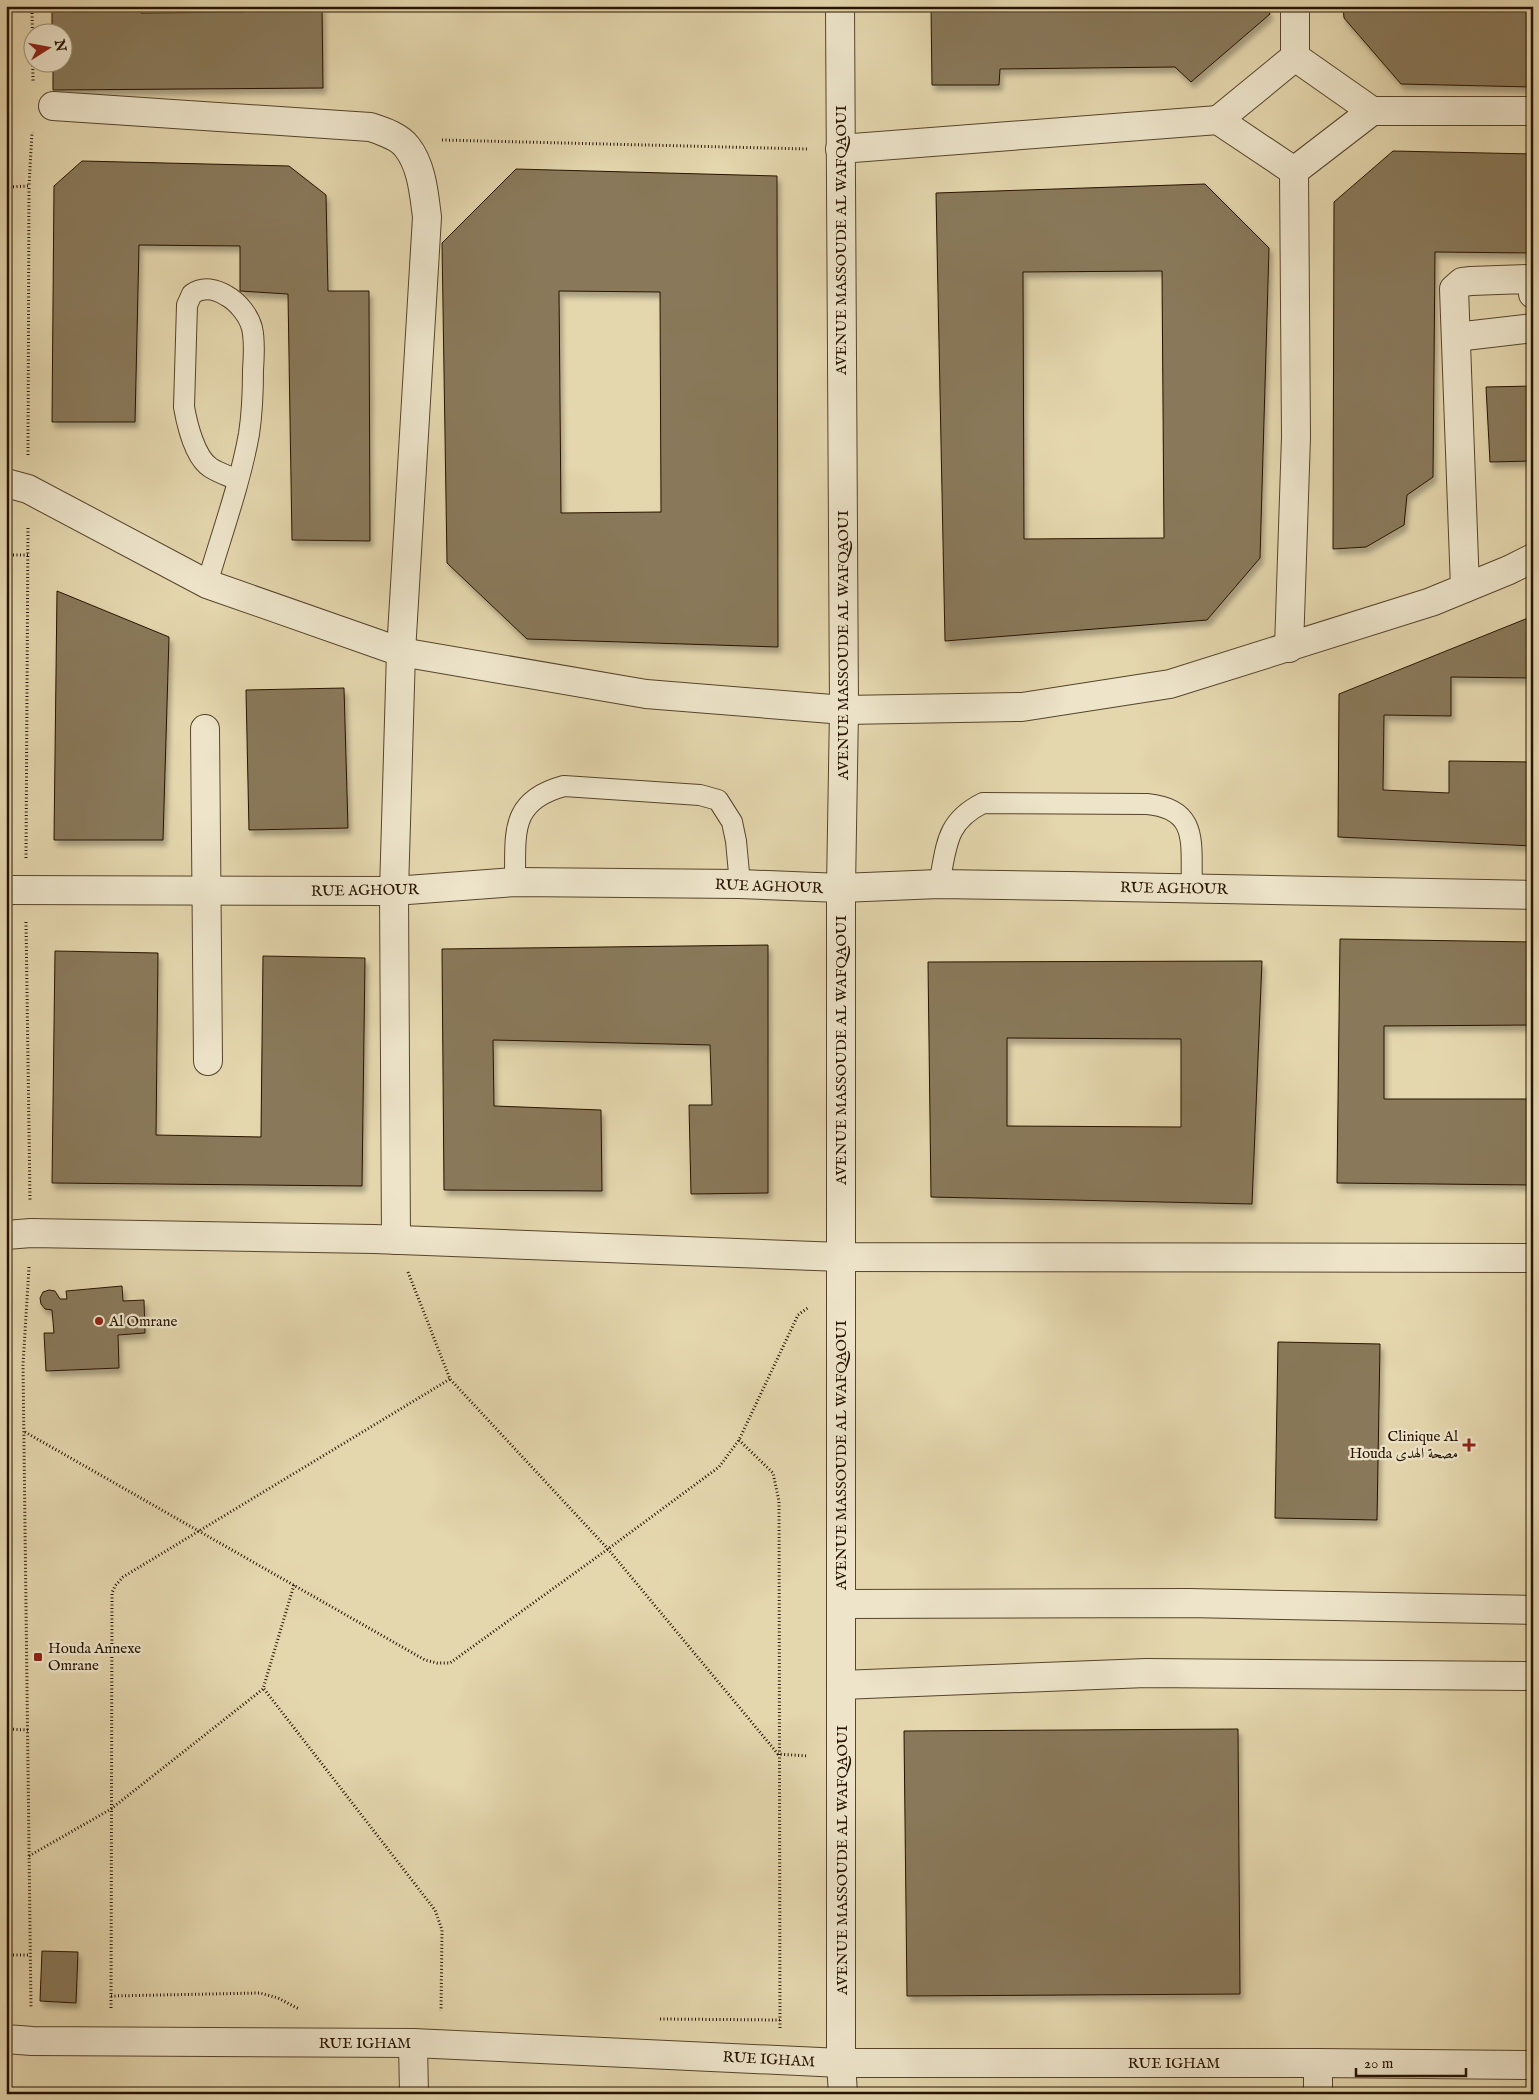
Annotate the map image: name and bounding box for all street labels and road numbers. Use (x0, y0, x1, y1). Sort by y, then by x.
street label: AVENUE MASSOUDE AL WAFQAOUI (832, 105, 851, 376)
street label: AVENUE MASSOUDE AL WAFQAOUI (834, 510, 853, 781)
street label: RUE AGHOUR (715, 875, 824, 898)
street label: RUE AGHOUR (1120, 878, 1229, 899)
street label: RUE AGHOUR (311, 880, 420, 901)
street label: AVENUE MASSOUDE AL WAFQAOUI (832, 915, 851, 1186)
street label: AVENUE MASSOUDE AL WAFQAOUI (832, 1320, 851, 1591)
street label: AVENUE MASSOUDE AL WAFQAOUI (833, 1725, 852, 1996)
street label: RUE IGHAM (319, 2034, 411, 2053)
street label: RUE IGHAM (722, 2048, 816, 2071)
street label: RUE IGHAM (1128, 2054, 1220, 2073)

